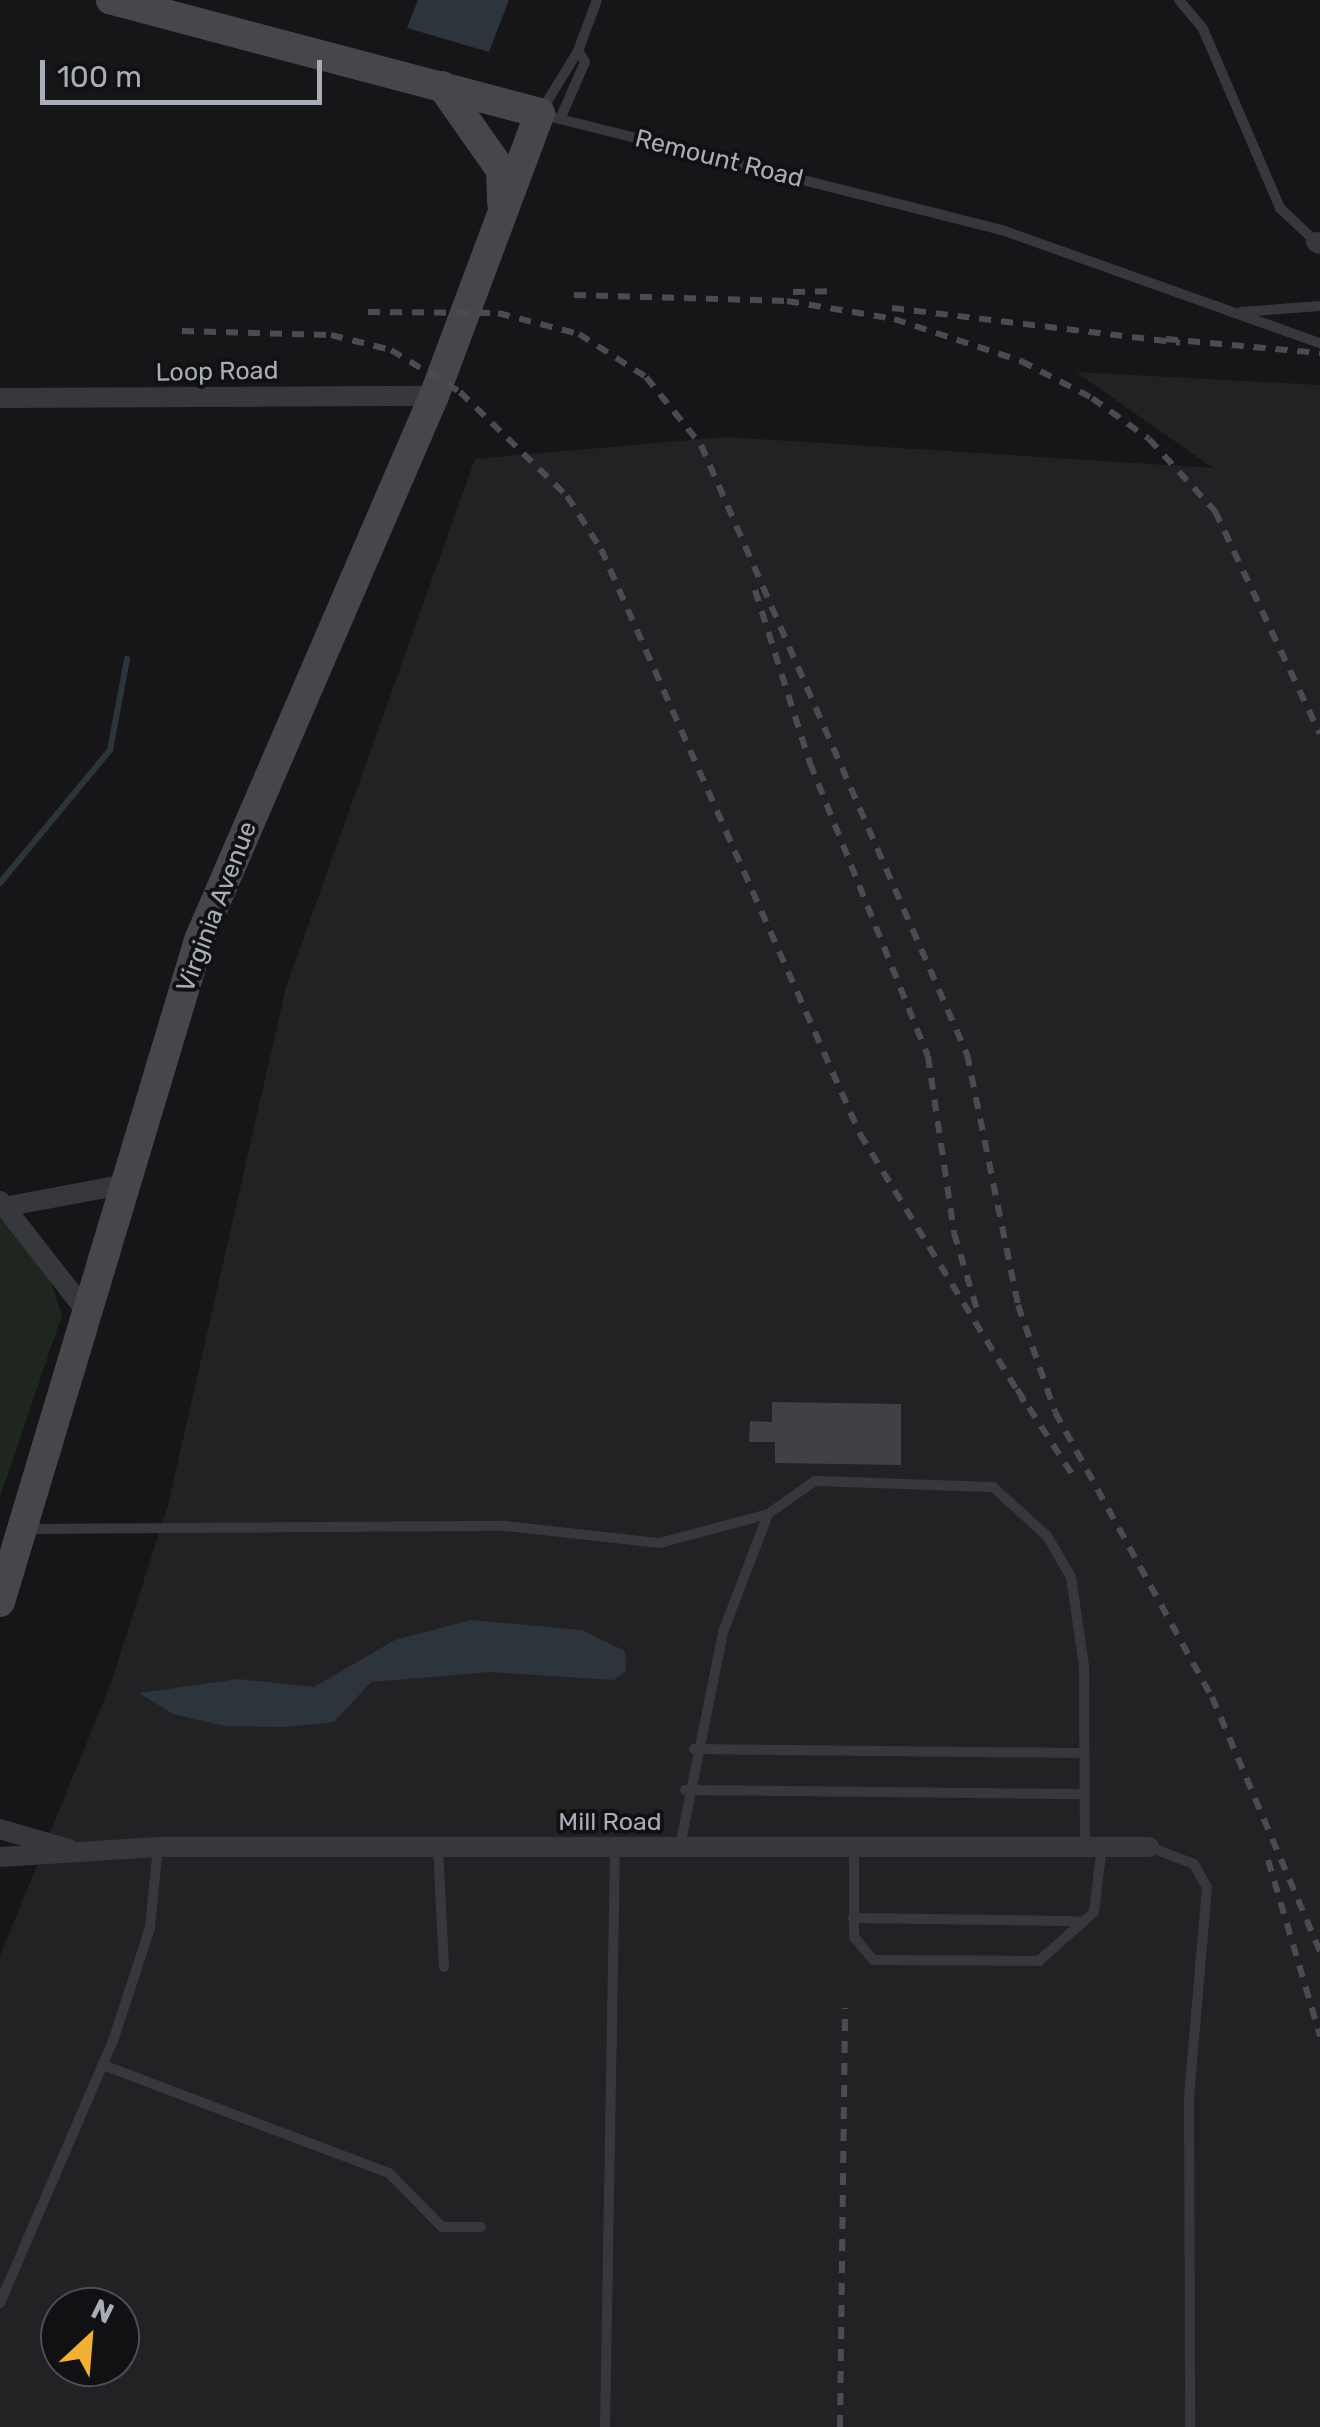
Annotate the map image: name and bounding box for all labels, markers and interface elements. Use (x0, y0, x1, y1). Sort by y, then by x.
scale bar (45, 40, 328, 102)
text: 100 m (57, 59, 142, 95)
street label: Remount Road (632, 124, 806, 194)
street label: Loop Road (155, 356, 279, 388)
street label: Virginia Avenue (171, 817, 263, 997)
street label: Mill Road (558, 1807, 662, 1837)
north arrow (40, 2287, 140, 2387)
text: N (86, 2292, 119, 2331)

